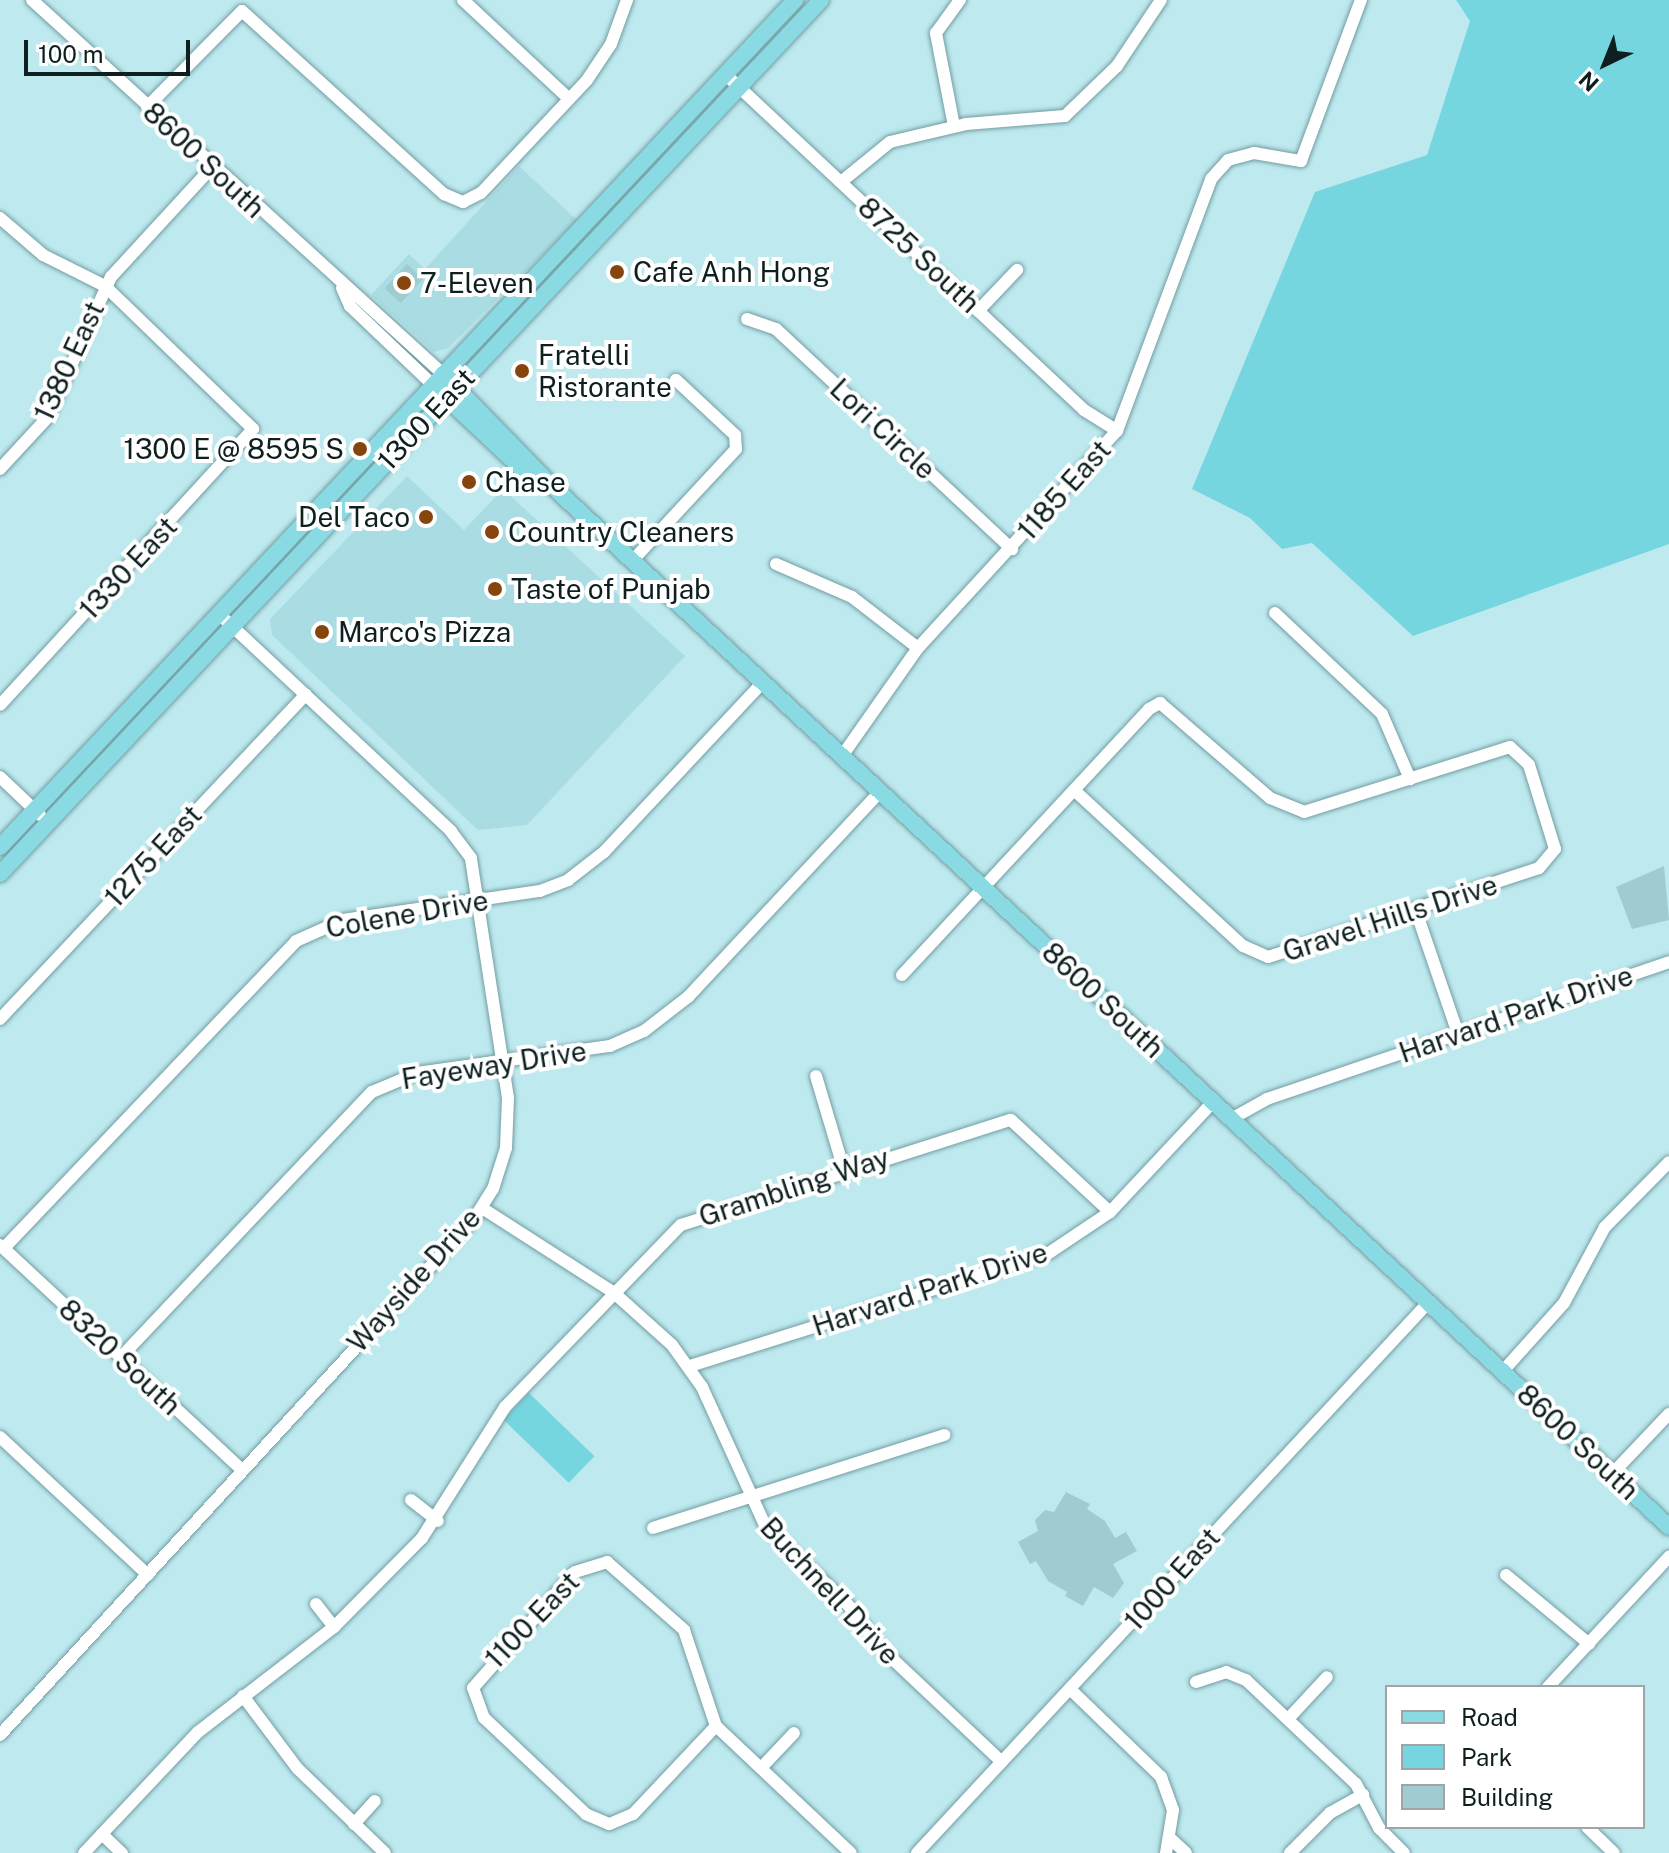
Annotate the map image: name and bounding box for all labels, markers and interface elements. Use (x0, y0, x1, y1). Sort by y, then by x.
scale bar (28, 24, 194, 74)
north arrow (1565, 24, 1645, 104)
text: 100 m (38, 40, 104, 68)
text: N (1573, 66, 1604, 97)
street label: 8600 South (136, 95, 272, 225)
street label: 8725 South (851, 190, 987, 320)
place label: Cafe Anh Hong (633, 255, 830, 289)
marker: Cafe Anh Hong (608, 263, 626, 281)
place label: 7-Eleven (420, 266, 534, 300)
marker: 7-Eleven (395, 274, 413, 292)
street label: 1380 East (27, 296, 111, 426)
place label: Fratelli Ristorante (538, 338, 672, 404)
street label: 1300 East (370, 361, 482, 477)
marker: Fratelli Ristorante (513, 362, 531, 380)
street label: Lori Circle (823, 372, 943, 486)
place label: 1300 E @ 8595 S (123, 432, 344, 466)
street label: 1185 East (1010, 433, 1118, 547)
marker: 1300 E @ 8595 S (351, 440, 369, 458)
place label: Chase (485, 465, 566, 499)
marker: Chase (460, 473, 478, 491)
place label: Del Taco (298, 500, 410, 534)
marker: Del Taco (417, 508, 435, 526)
street label: 1330 East (72, 510, 184, 626)
place label: Country Cleaners (508, 515, 734, 549)
marker: Country Cleaners (483, 523, 501, 541)
place label: Taste of Punjab (511, 572, 711, 606)
marker: Taste of Punjab (486, 580, 504, 598)
place label: Marco's Pizza (338, 615, 511, 649)
marker: Marco's Pizza (313, 623, 331, 641)
street label: 1275 East (97, 798, 209, 914)
street label: Gravel Hills Drive (1278, 867, 1502, 969)
street label: Colene Drive (323, 883, 491, 945)
street label: 8600 South (1035, 935, 1171, 1065)
street label: Harvard Park Drive (1395, 958, 1637, 1070)
street label: Fayeway Drive (399, 1034, 589, 1096)
street label: Grambling Way (694, 1140, 894, 1234)
street label: Wayside Drive (340, 1201, 488, 1359)
street label: Harvard Park Drive (808, 1235, 1052, 1343)
street label: 8320 South (52, 1292, 188, 1422)
street label: 8600 South (1510, 1377, 1646, 1507)
street label: Buchnell Drive (753, 1511, 907, 1671)
street label: 1000 East (1117, 1521, 1227, 1637)
street label: 1100 East (478, 1565, 586, 1675)
legend (1385, 1685, 1645, 1829)
text: Road (1461, 1703, 1518, 1731)
text: Park (1461, 1743, 1512, 1771)
text: Building (1461, 1783, 1553, 1811)

